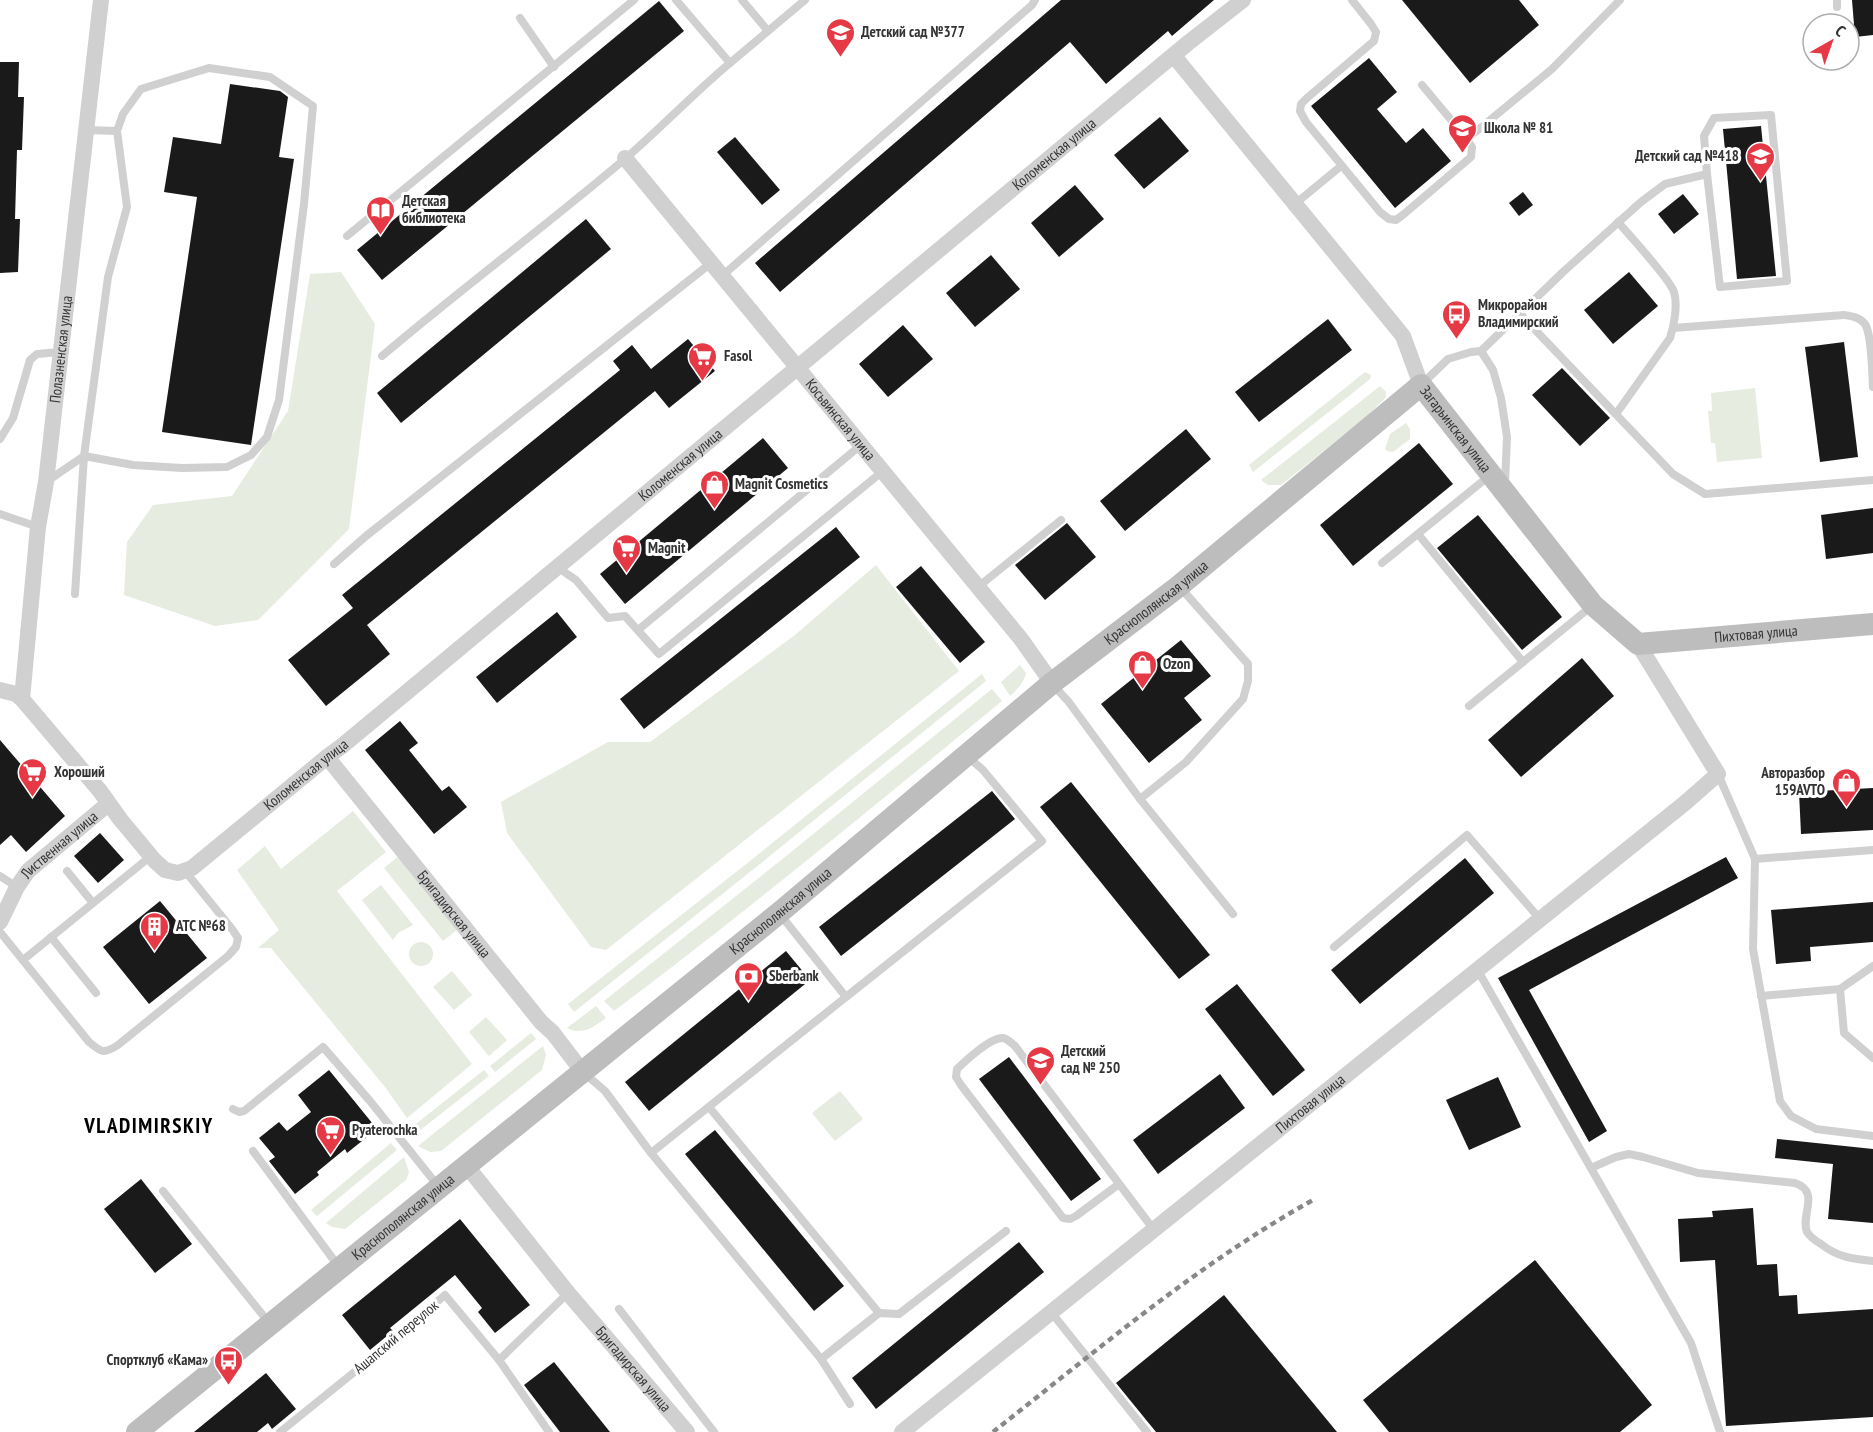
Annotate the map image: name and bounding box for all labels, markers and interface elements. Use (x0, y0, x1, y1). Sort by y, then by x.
north arrow (1801, 12, 1861, 72)
school or university icon: Детский сад №377 (824, 16, 856, 58)
text: С (1831, 20, 1850, 41)
place label: Детский сад №377 (861, 22, 965, 41)
school or university icon: Школа № 81 (1447, 112, 1479, 154)
street label: Коломенская улица (1008, 114, 1100, 194)
place label: Школа № 81 (1484, 118, 1553, 137)
school or university icon: Детский сад №418 (1744, 140, 1776, 182)
place label: Детский сад №418 (1635, 146, 1739, 165)
place label: Детская библиотека (402, 191, 466, 227)
library icon: Детская библиотека (365, 194, 397, 236)
street label: Полазненская улица (45, 295, 76, 404)
place label: Микрорайон Владимирский (1478, 295, 1559, 331)
bus stop icon: Микрорайон Владимирский (1441, 298, 1473, 340)
supermarket icon: Fasol (687, 340, 719, 382)
place label: Fasol (724, 346, 752, 365)
street label: Косьвинская улица (802, 375, 880, 464)
street label: Загарьинская улица (1416, 382, 1496, 476)
street label: Коломенская улица (634, 424, 726, 505)
shop icon: Magnit Cosmetics (698, 468, 730, 510)
place label: Magnit Cosmetics (735, 474, 828, 493)
supermarket icon: Magnit (611, 532, 643, 574)
place label: Magnit (648, 538, 686, 557)
street label: Краснополянская улица (1100, 556, 1212, 649)
street label: Пихтовая улица (1713, 620, 1798, 646)
shop icon: Ozon (1126, 648, 1158, 690)
place label: Ozon (1163, 654, 1190, 673)
street label: Коломенская улица (260, 735, 352, 814)
supermarket icon: Хороший (17, 756, 49, 798)
place label: Хороший (54, 762, 105, 781)
place label: Авторазбор 159AVTO (1760, 763, 1825, 799)
shop icon: Авторазбор 159AVTO (1830, 766, 1862, 808)
street label: Лиственная улица (15, 807, 101, 883)
street label: Краснополянская улица (725, 863, 835, 958)
street label: Бригадирская улица (413, 866, 495, 961)
building icon: АТС №68 (139, 910, 171, 952)
place label: АТС №68 (175, 916, 226, 935)
bank icon: Sberbank (732, 960, 764, 1002)
place label: Sberbank (769, 966, 820, 985)
place label: Детский сад № 250 (1061, 1041, 1120, 1077)
school or university icon: Детский сад № 250 (1024, 1044, 1056, 1086)
street label: Пихтовая улица (1272, 1070, 1349, 1137)
district label: VLADIMIRSKIY (83, 1112, 214, 1139)
supermarket icon: Pyaterochka (315, 1114, 347, 1156)
place label: Pyaterochka (352, 1120, 418, 1139)
street label: Краснополянская улица (347, 1169, 458, 1264)
street label: Ашапский переулок (349, 1295, 442, 1378)
street label: Бригадирская улица (592, 1322, 676, 1416)
bus stop icon: Спортклуб «Кама» (213, 1344, 245, 1386)
place label: Спортклуб «Кама» (106, 1350, 208, 1369)

